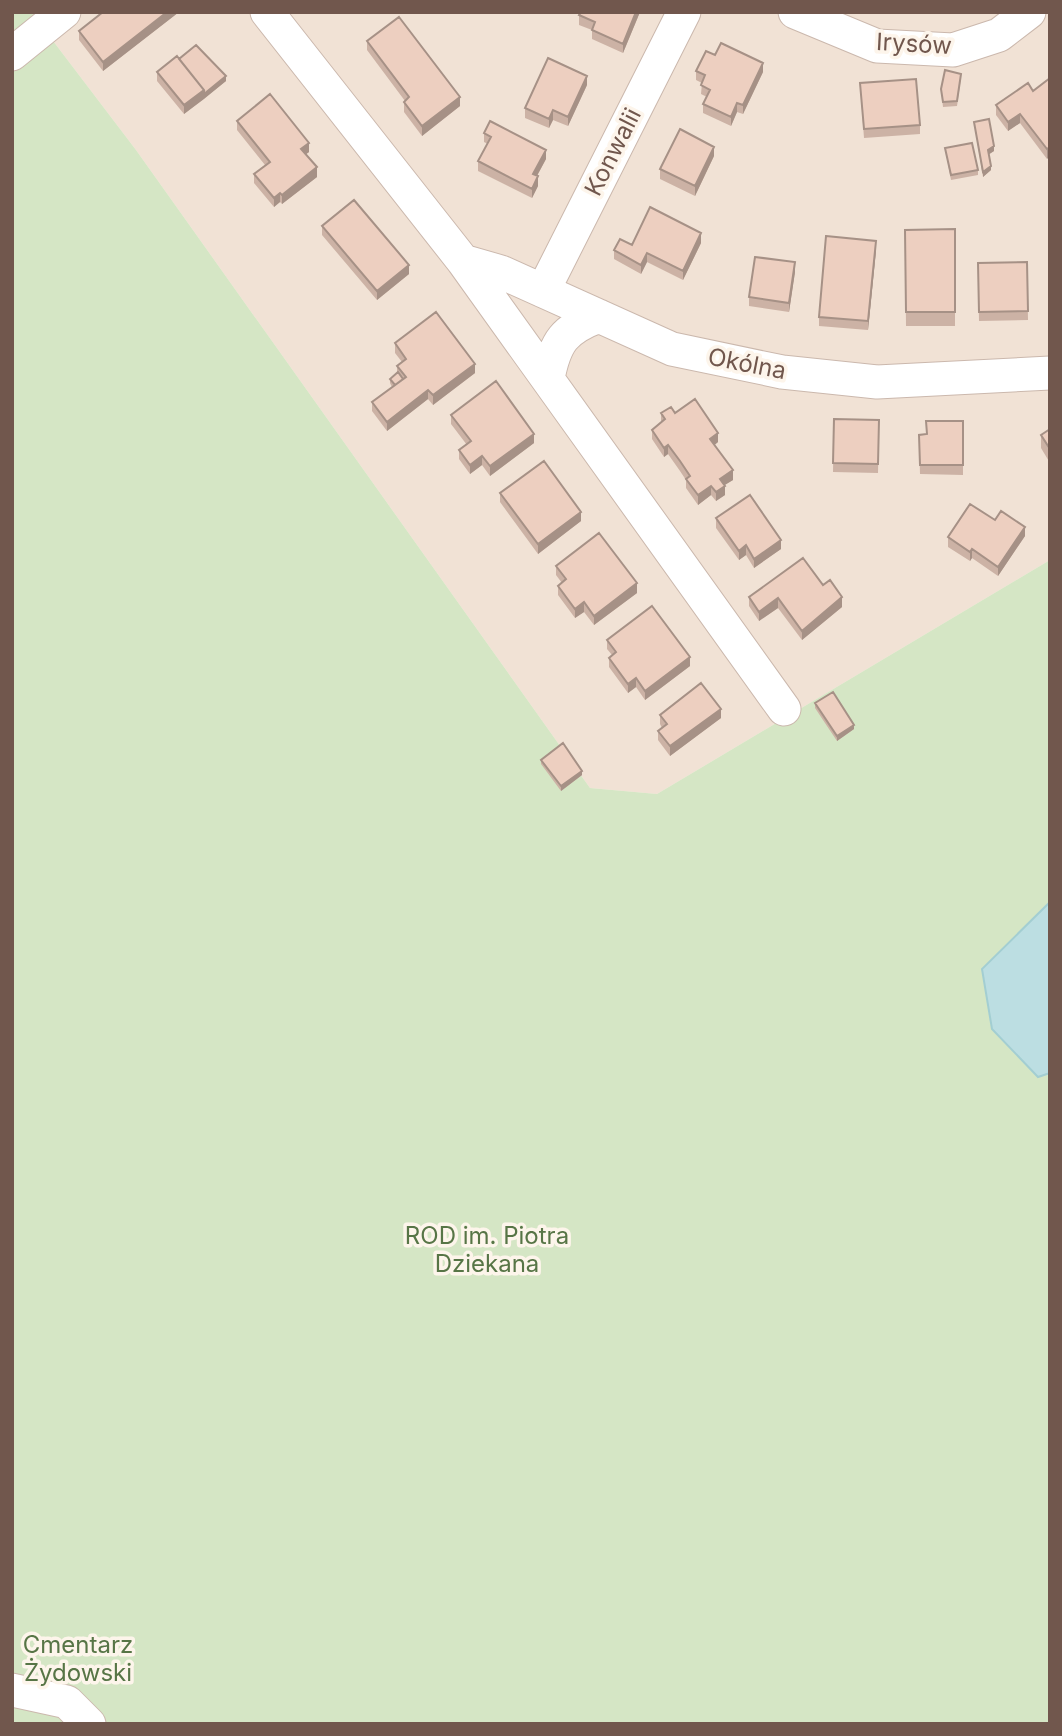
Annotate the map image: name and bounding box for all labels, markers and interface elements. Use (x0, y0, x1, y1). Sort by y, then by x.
street label: Irysów (876, 27, 953, 60)
street label: Konwalii (578, 103, 647, 200)
street label: Okólna (706, 342, 789, 385)
park label: ROD im. Piotra Dziekana (405, 1221, 569, 1278)
park label: Cmentarz Żydowski (23, 1630, 133, 1687)

